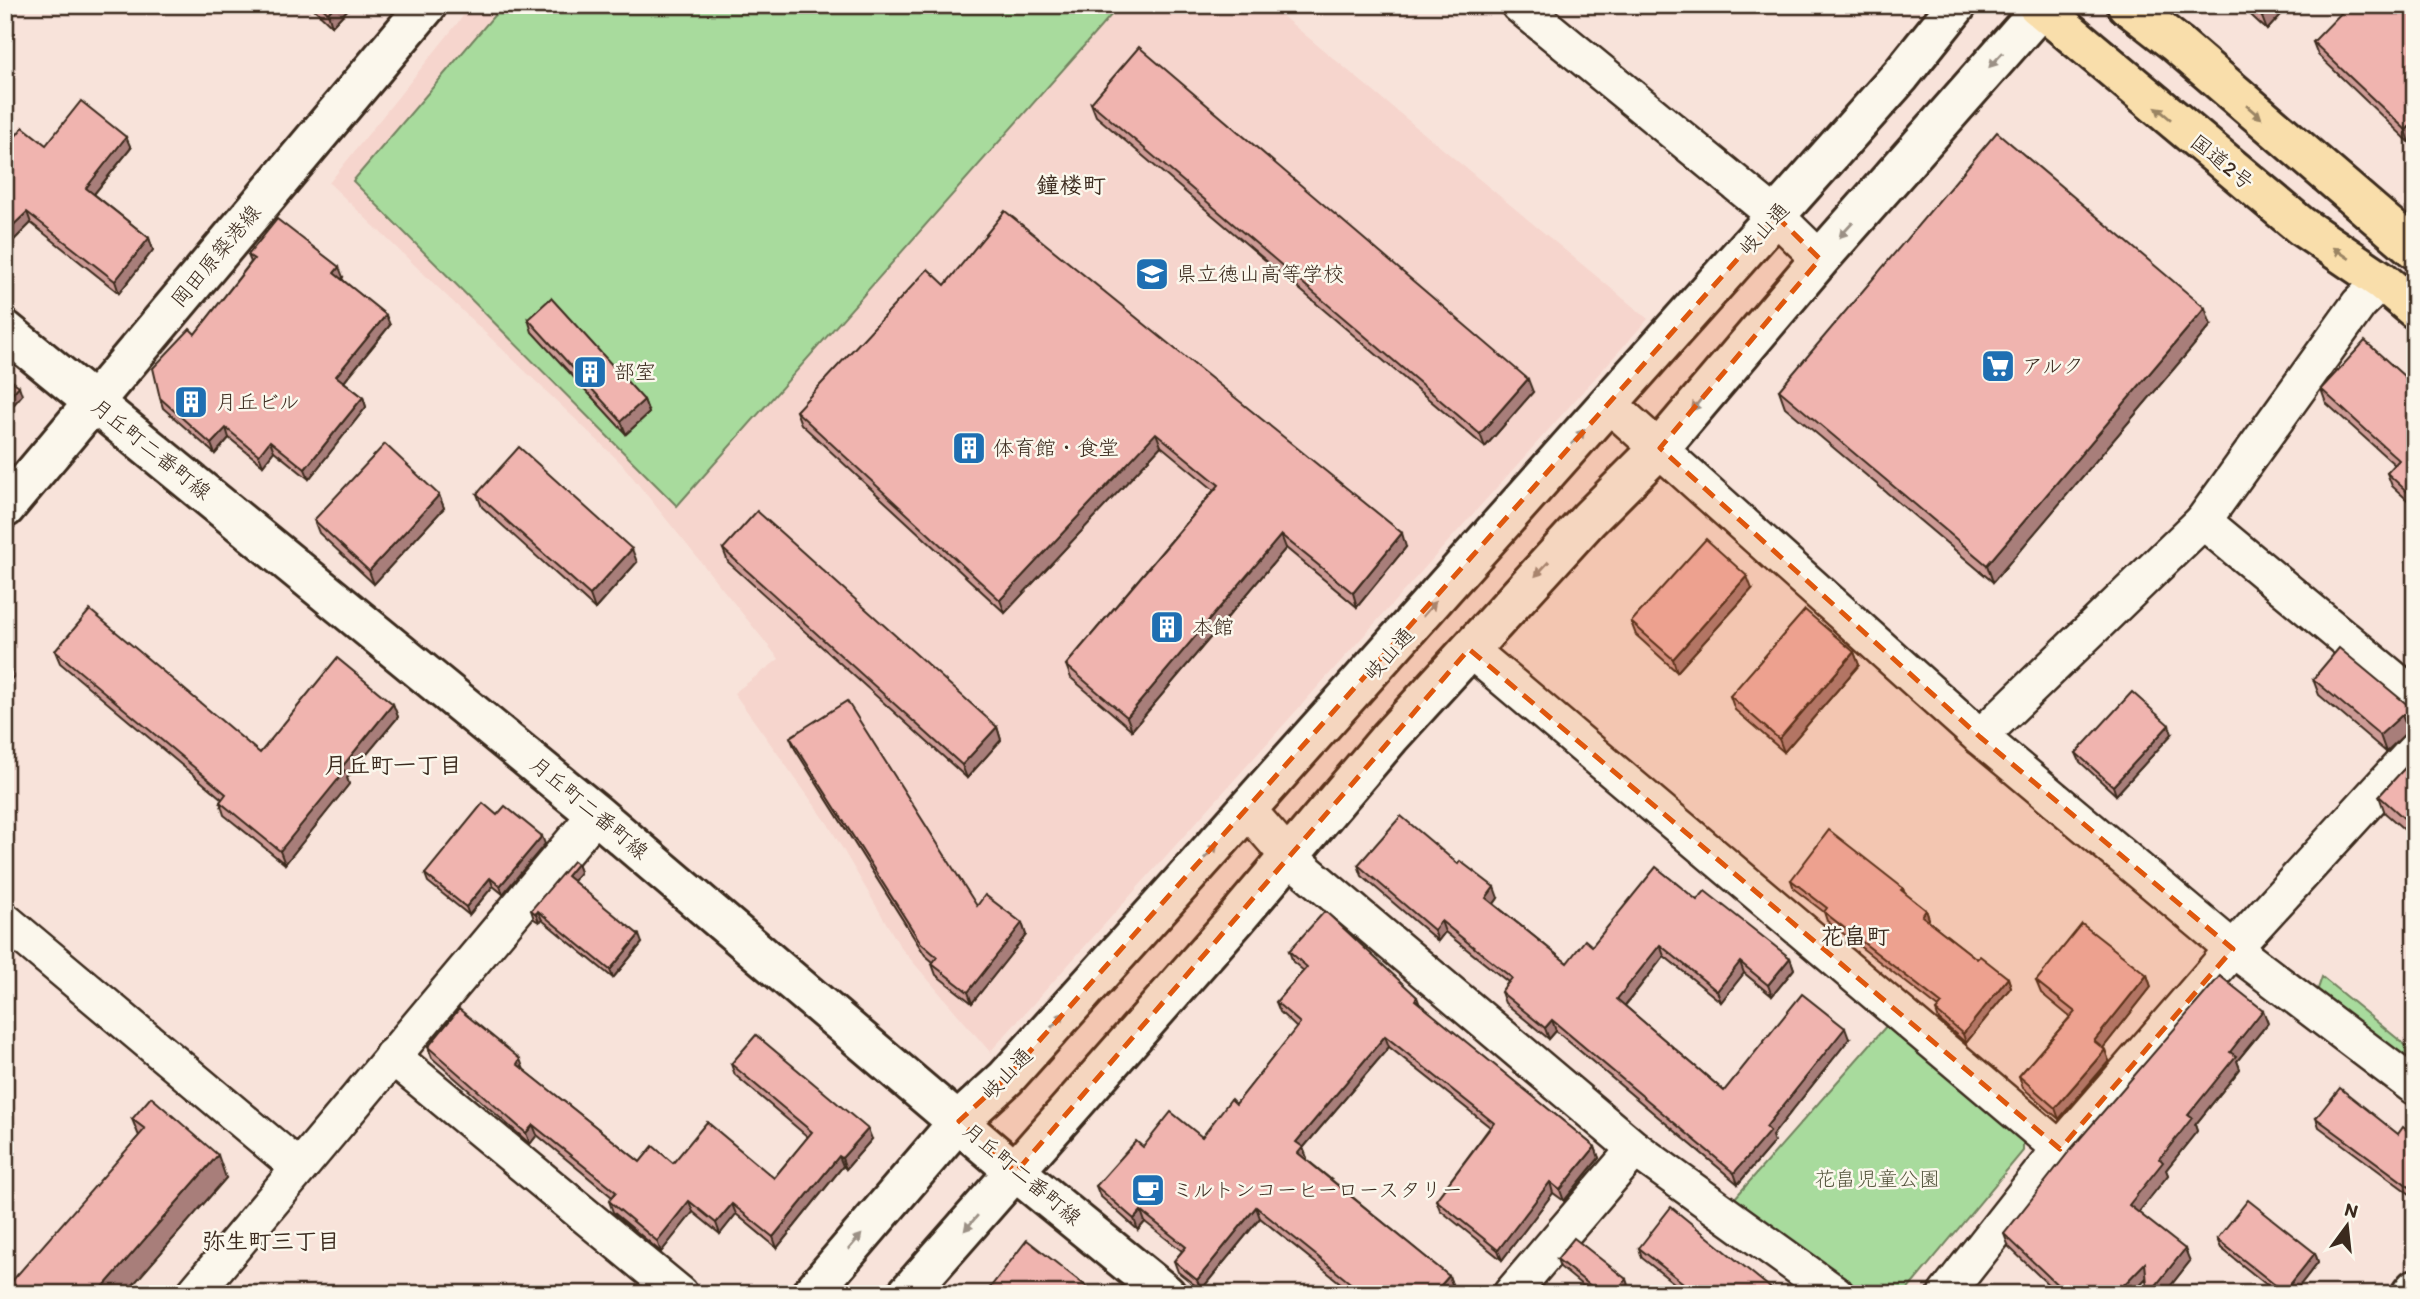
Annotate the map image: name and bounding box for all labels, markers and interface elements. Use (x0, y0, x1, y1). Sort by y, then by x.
one-way arrow (1989, 51, 2005, 68)
one-way arrow (2246, 104, 2263, 119)
one-way arrow (2154, 105, 2172, 120)
street label: 国道2号 (2186, 129, 2259, 195)
district label: 鐘楼町 (1037, 171, 1106, 199)
street label: 岐山通 (1733, 197, 1794, 260)
street label: 岡田原築港線 (166, 199, 266, 312)
one-way arrow (1838, 221, 1854, 238)
one-way arrow (2331, 247, 2351, 260)
school or university icon: 県立徳山高等学校 (1133, 255, 1171, 293)
place label: 県立徳山高等学校 (1176, 261, 1344, 286)
supermarket icon: アルク (1979, 347, 2017, 385)
building icon: 部室 (571, 353, 609, 391)
place label: アルク (2022, 353, 2084, 378)
place label: 部室 (614, 359, 656, 384)
building icon: 月丘ビル (172, 383, 210, 421)
place label: 月丘ビル (216, 389, 300, 414)
street label: 月丘町二番町線 (86, 393, 216, 505)
one-way arrow (1691, 395, 1706, 412)
building icon: 体育館・食堂 (950, 429, 988, 467)
one-way arrow (1569, 429, 1585, 446)
place label: 体育館・食堂 (993, 435, 1119, 460)
one-way arrow (1535, 560, 1551, 577)
one-way arrow (1421, 600, 1437, 618)
building icon: 本館 (1148, 608, 1186, 646)
place label: 本館 (1192, 614, 1234, 639)
street label: 岐山通 (1358, 622, 1419, 685)
district label: 月丘町一丁目 (324, 751, 462, 779)
street label: 月丘町二番町線 (525, 751, 654, 864)
one-way arrow (1203, 842, 1219, 860)
district label: 花畠町 (1821, 922, 1890, 950)
one-way arrow (1050, 1011, 1066, 1029)
street label: 岐山通 (976, 1042, 1038, 1105)
street label: 月丘町二番町線 (958, 1117, 1087, 1230)
park label: 花畠児童公園 (1814, 1166, 1940, 1191)
cafe icon: ミルトンコーヒーロースタリー (1129, 1171, 1167, 1209)
place label: ミルトンコーヒーロースタリー (1172, 1177, 1463, 1202)
north arrow (2312, 1190, 2382, 1260)
text: N (2342, 1197, 2360, 1223)
one-way arrow (963, 1214, 979, 1232)
district label: 弥生町三丁目 (202, 1227, 340, 1255)
one-way arrow (847, 1233, 863, 1251)

